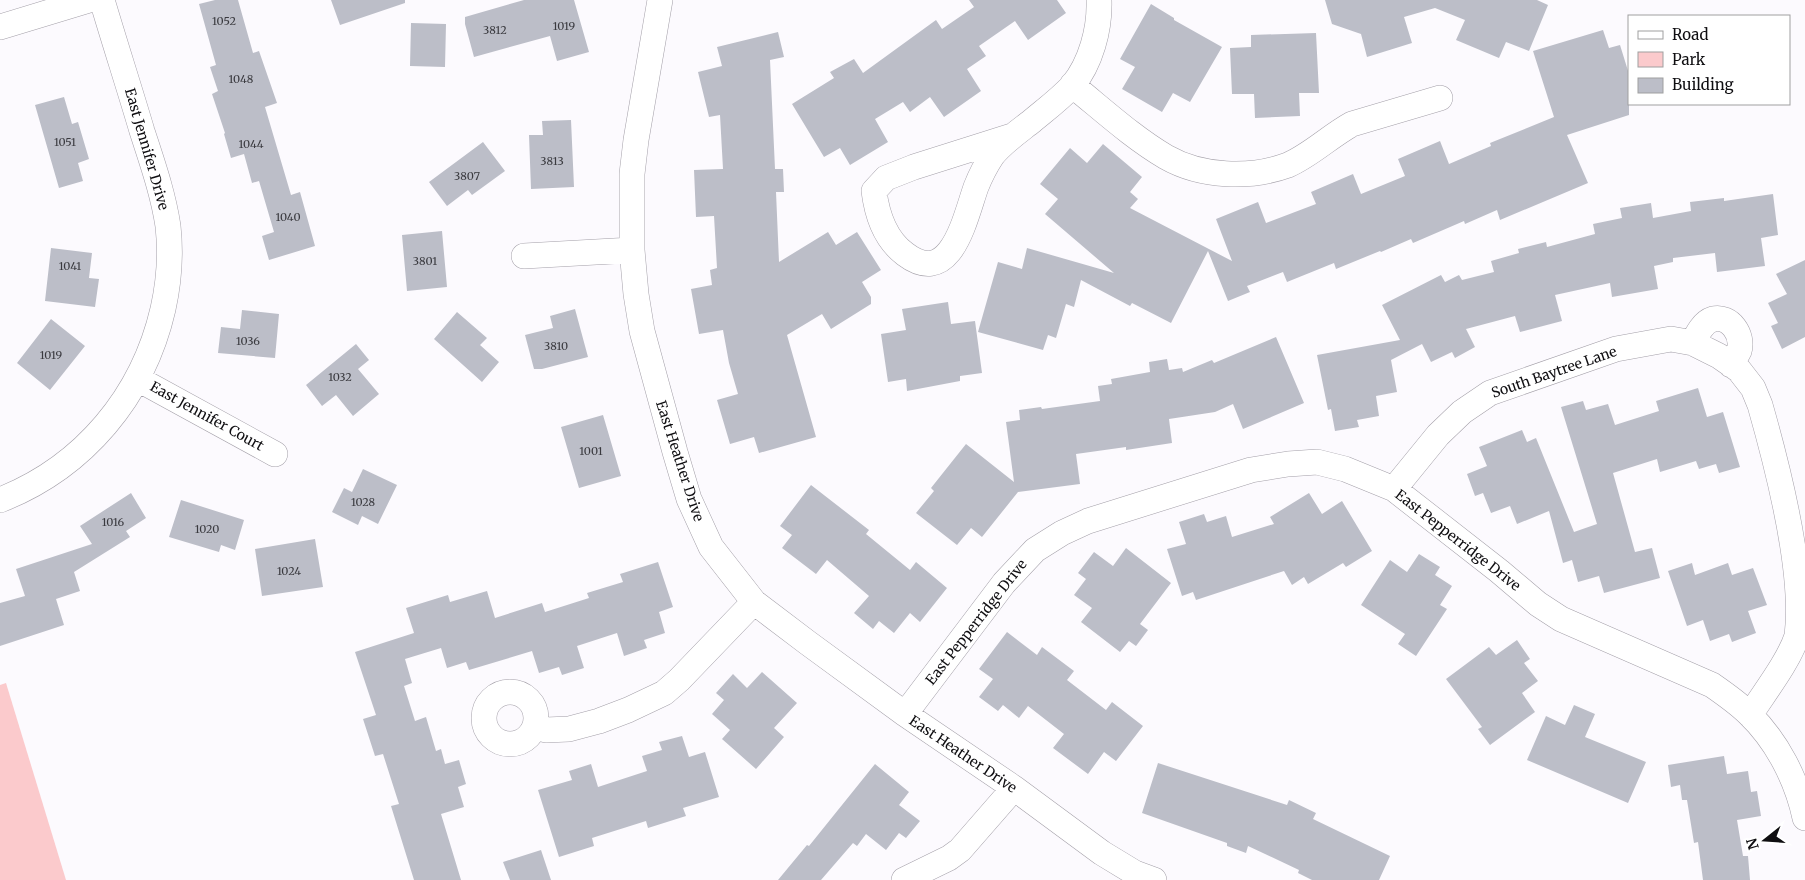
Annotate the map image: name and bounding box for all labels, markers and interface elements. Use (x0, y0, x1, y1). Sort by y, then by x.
house number: 1052 (212, 14, 236, 28)
legend (1628, 15, 1790, 105)
house number: 1019 (553, 19, 575, 33)
house number: 3812 (483, 23, 507, 37)
text: Road (1672, 25, 1708, 44)
text: Park (1672, 50, 1706, 69)
house number: 1048 (229, 72, 254, 86)
text: Building (1672, 75, 1734, 94)
street label: East Jennifer Drive (121, 86, 173, 212)
house number: 1051 (54, 135, 76, 149)
house number: 1044 (238, 137, 264, 151)
house number: 3813 (540, 154, 564, 168)
house number: 3807 (454, 169, 480, 183)
house number: 1040 (275, 210, 301, 224)
house number: 3801 (413, 254, 437, 268)
house number: 1041 (59, 259, 81, 273)
house number: 1036 (236, 334, 260, 348)
house number: 3810 (544, 339, 568, 353)
street label: South Baytree Lane (1489, 342, 1619, 402)
house number: 1019 (40, 348, 62, 362)
house number: 1032 (328, 370, 352, 384)
street label: East Jennifer Court (147, 377, 268, 455)
street label: East Heather Drive (652, 398, 708, 524)
house number: 1001 (579, 444, 603, 458)
street label: East Pepperridge Drive (1392, 485, 1524, 595)
house number: 1028 (351, 495, 376, 509)
house number: 1016 (102, 515, 125, 529)
house number: 1020 (195, 522, 219, 536)
street label: East Pepperridge Drive (921, 556, 1031, 688)
house number: 1024 (277, 564, 301, 578)
street label: East Heather Drive (906, 711, 1020, 797)
north arrow (1740, 815, 1790, 865)
text: N (1742, 836, 1763, 852)

